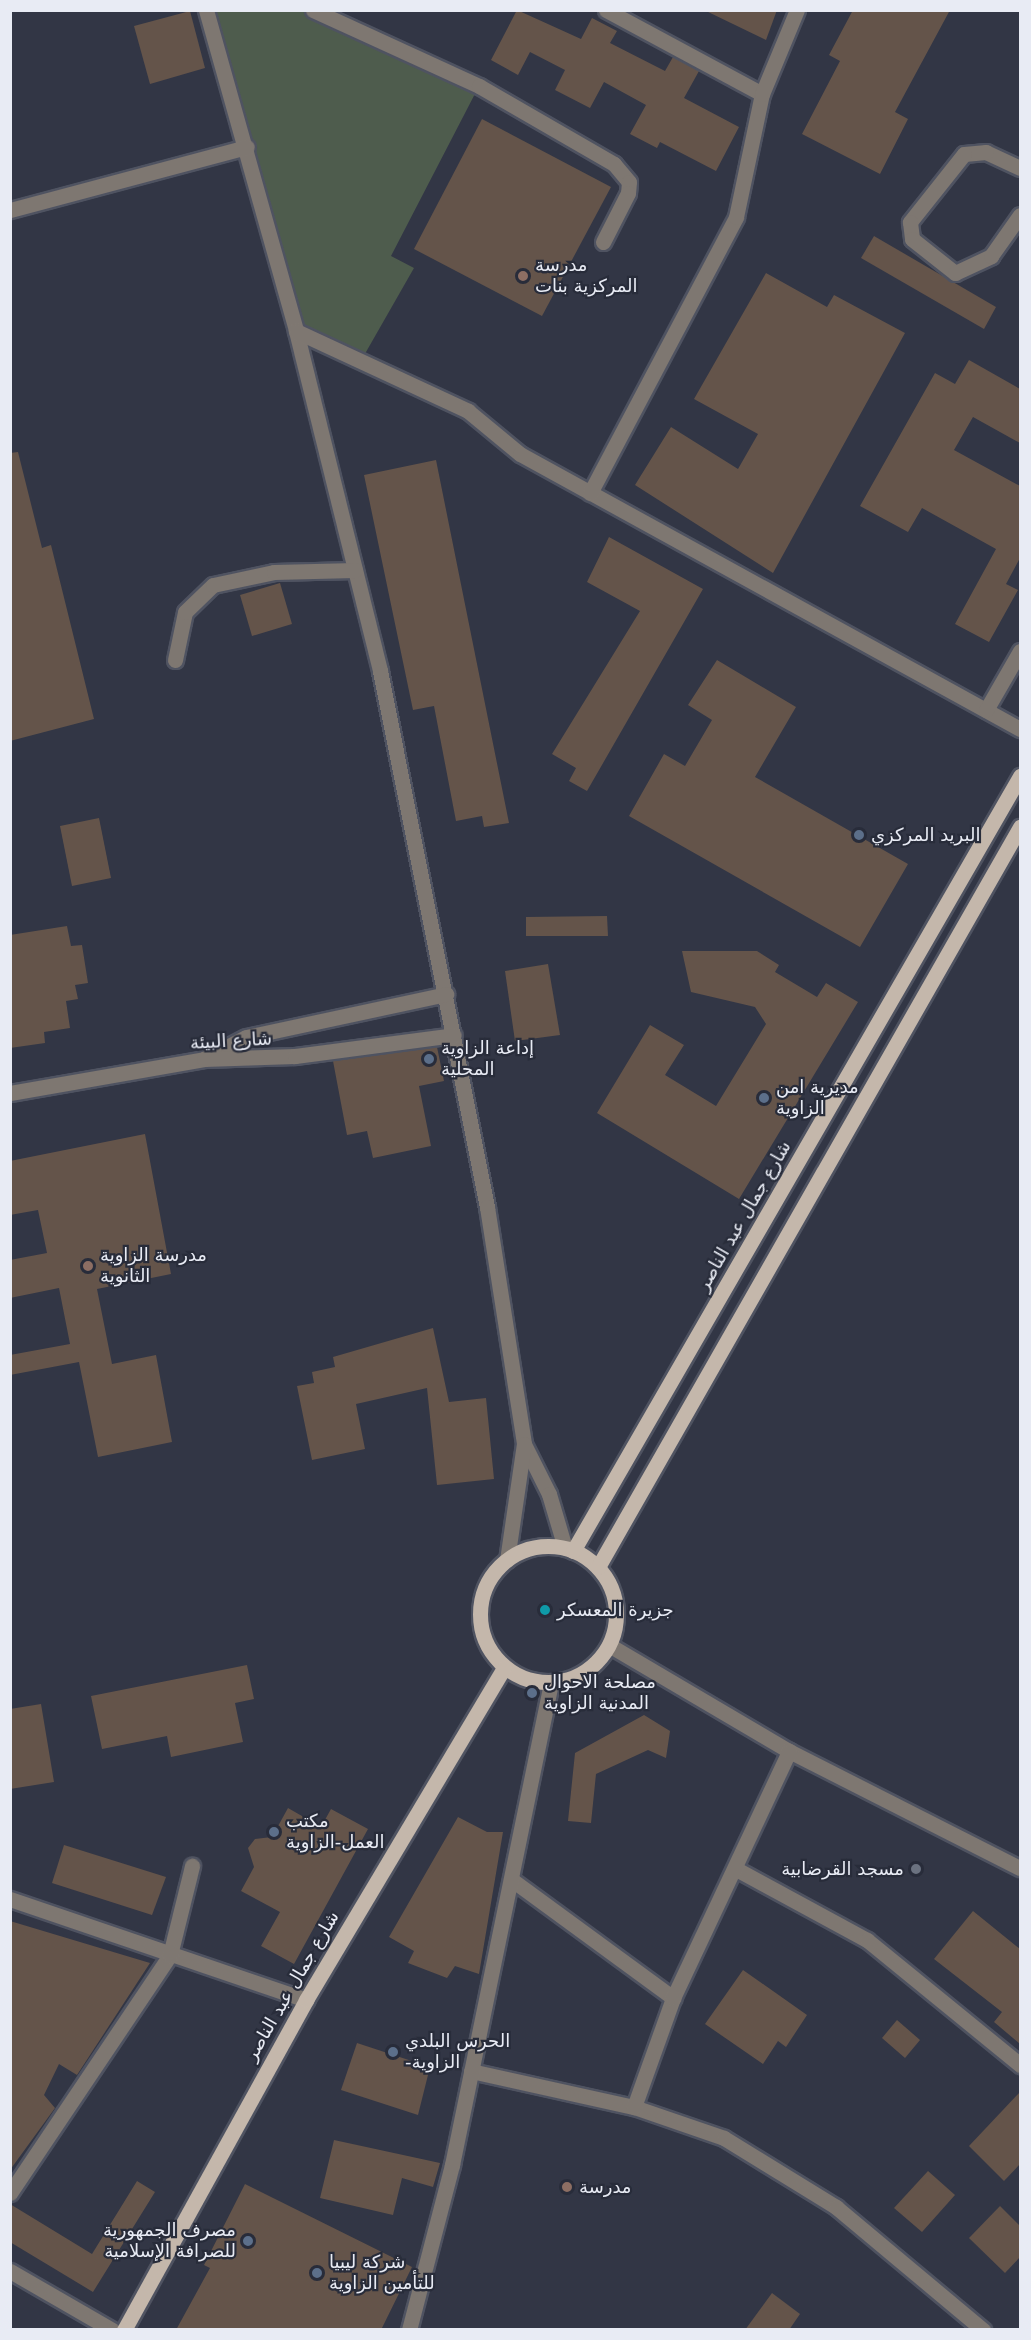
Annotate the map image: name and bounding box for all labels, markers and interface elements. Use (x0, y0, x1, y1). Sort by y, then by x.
place label: مدرسة المركزية بنات (535, 255, 638, 298)
marker: مدرسة المركزية بنات (516, 269, 530, 283)
place label: البريد المركزي (871, 824, 980, 846)
marker: البريد المركزي (852, 828, 866, 842)
street label: شارع البيئة (189, 1028, 273, 1054)
place label: إداعة الزاوية المحلية (441, 1038, 534, 1080)
marker: إداعة الزاوية المحلية (422, 1052, 436, 1066)
place label: مديرية امن الزاوية (776, 1077, 859, 1120)
marker: مديرية امن الزاوية (757, 1091, 771, 1105)
street label: شارع جمال عبد الناصر (692, 1137, 796, 1295)
place label: مدرسة الزاوية الثانوية (100, 1245, 207, 1288)
marker: مدرسة الزاوية الثانوية (81, 1259, 95, 1273)
place label: جزيرة المعسكر (557, 1599, 674, 1621)
marker: جزيرة المعسكر (538, 1603, 552, 1617)
place label: مصلحة الاحوال المدنية الزاوية (544, 1672, 656, 1714)
marker: مصلحة الاحوال المدنية الزاوية (525, 1686, 539, 1700)
place label: مكتب العمل-الزاوية (286, 1811, 384, 1854)
marker: مكتب العمل-الزاوية (267, 1825, 281, 1839)
place label: مسجد القرضابية (781, 1858, 904, 1880)
marker: مسجد القرضابية (909, 1862, 923, 1876)
street label: شارع جمال عبد الناصر (240, 1907, 344, 2065)
place label: الحرس البلدي -الزاوية (405, 2031, 510, 2074)
marker: الحرس البلدي -الزاوية (386, 2045, 400, 2059)
place label: مدرسة (579, 2176, 632, 2198)
marker: مدرسة (560, 2180, 574, 2194)
place label: مصرف الجمهورية للصرافة الإسلامية (103, 2220, 236, 2262)
marker: مصرف الجمهورية للصرافة الإسلامية (241, 2234, 255, 2248)
place label: شركة ليبيا للتأمين الزاوية (329, 2252, 435, 2294)
marker: شركة ليبيا للتأمين الزاوية (310, 2266, 324, 2280)

